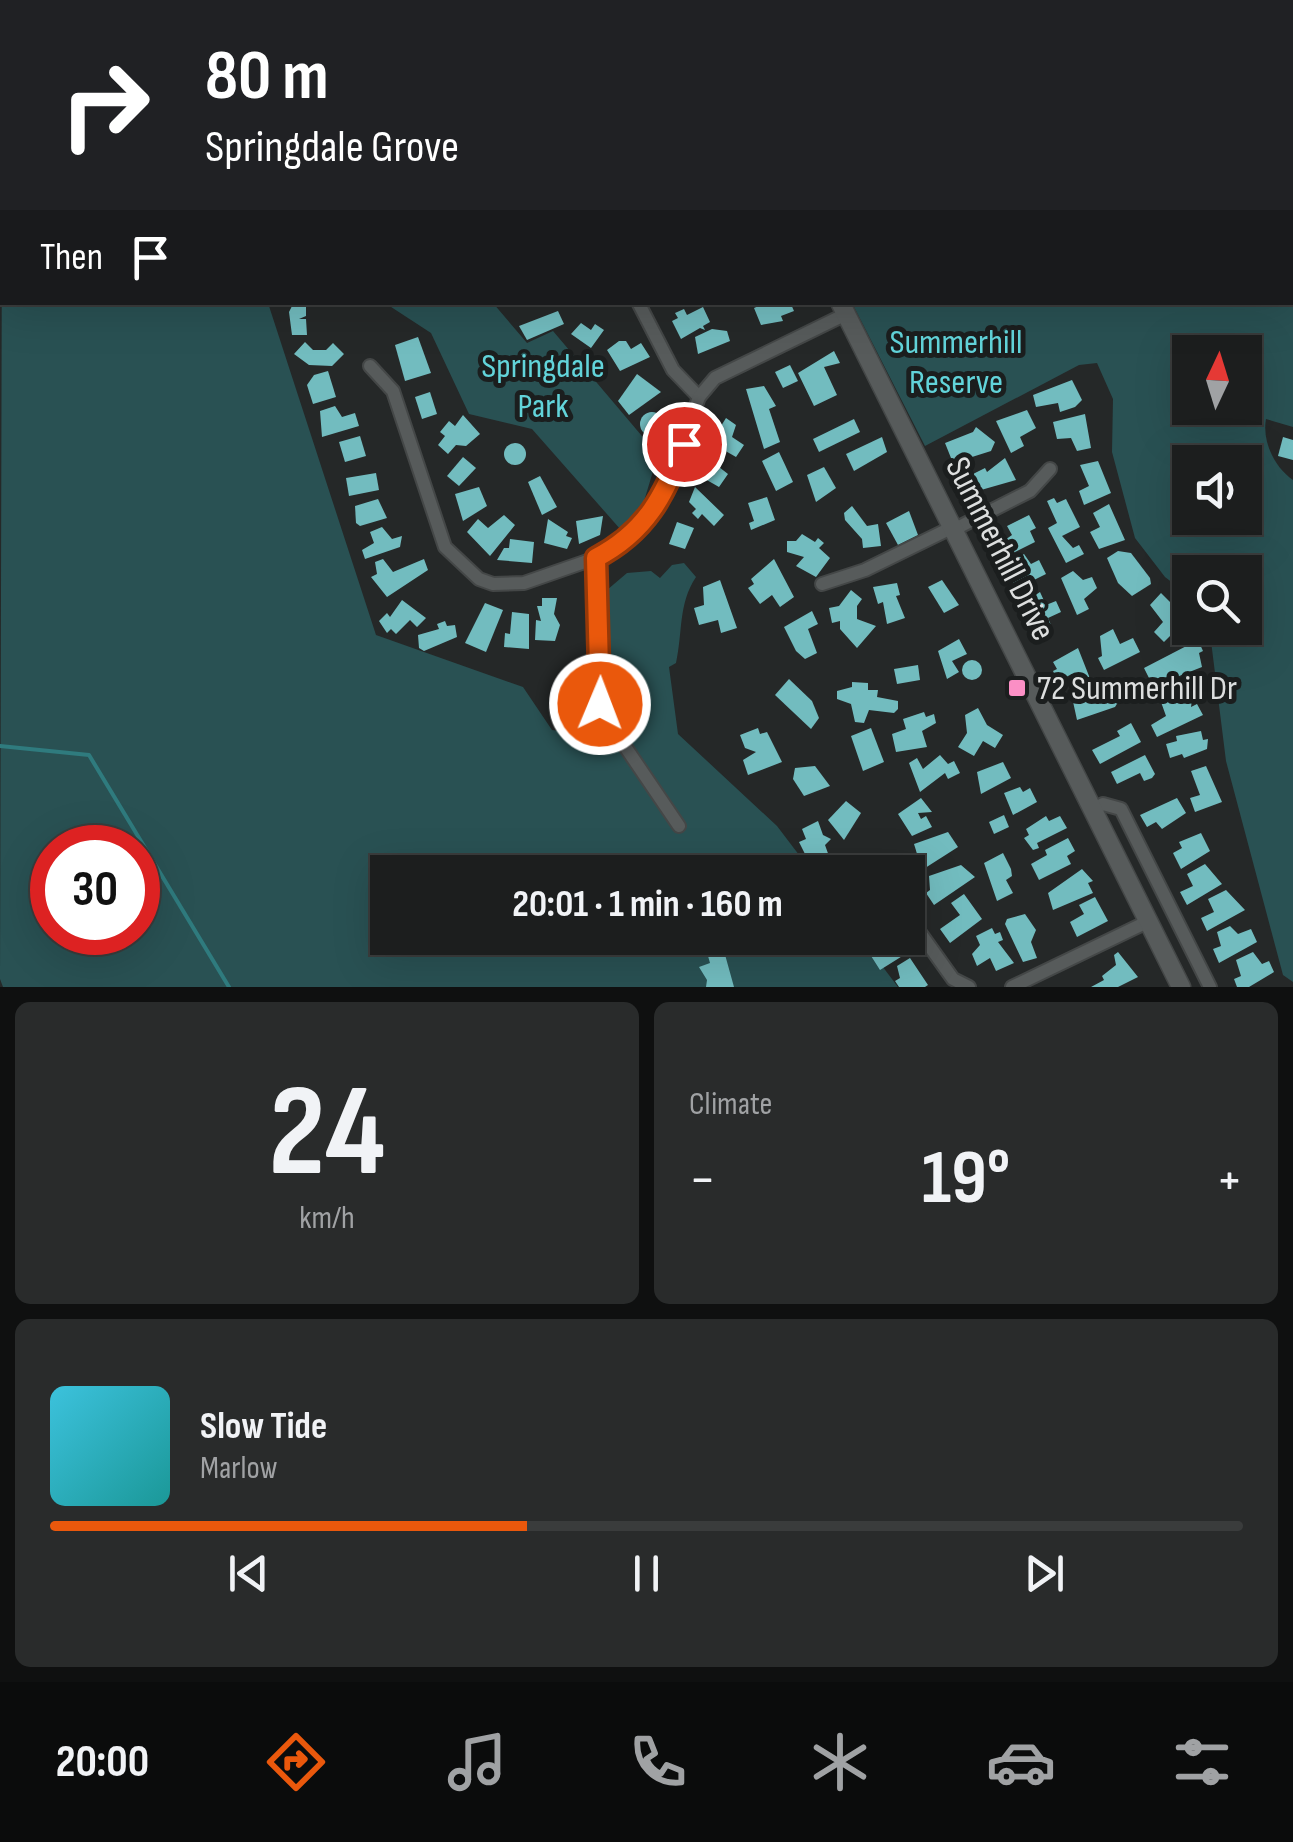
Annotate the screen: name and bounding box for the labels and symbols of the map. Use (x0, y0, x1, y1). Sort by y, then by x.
park label: Summerhill Reserve (889, 321, 1023, 404)
north arrow (1172, 335, 1262, 425)
park label: Springdale Park (481, 345, 605, 428)
pin (642, 402, 727, 487)
street label: Summerhill Drive (935, 450, 1065, 648)
position arrow (548, 652, 652, 756)
place label: 72 Summerhill Dr (1037, 667, 1237, 710)
marker: 72 Summerhill Dr (1006, 677, 1028, 699)
speed limit sign: 30 (30, 825, 160, 955)

